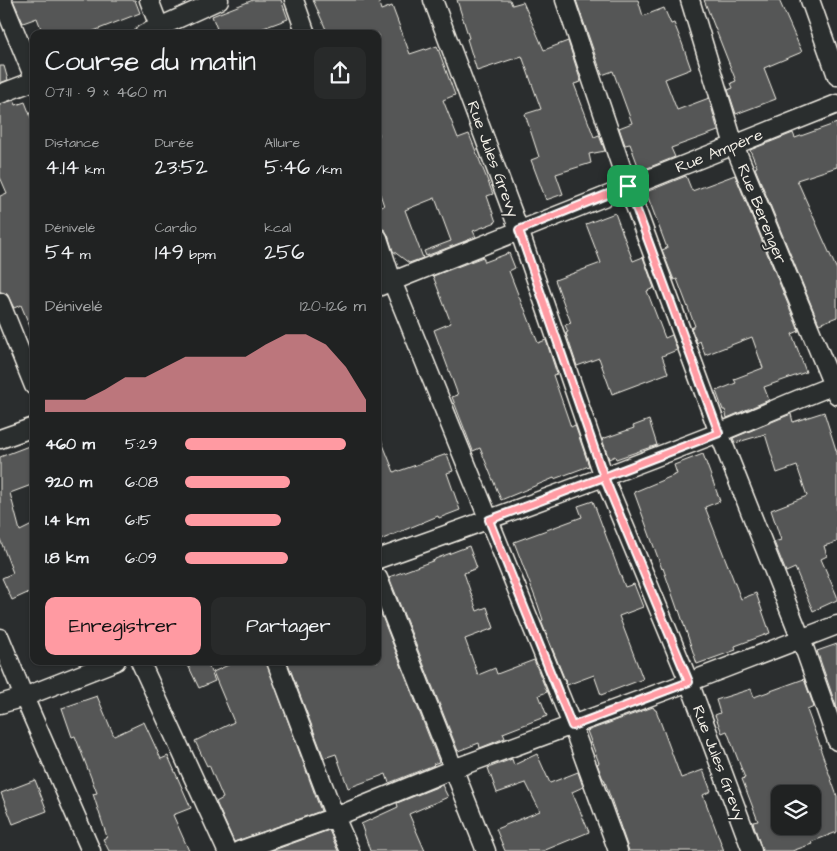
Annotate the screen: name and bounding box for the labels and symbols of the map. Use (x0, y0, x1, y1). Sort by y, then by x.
street label: Rue Jules Grevy (461, 98, 524, 221)
street label: Rue Ampère (672, 123, 766, 178)
street label: Rue Berenger (731, 161, 792, 268)
pin (607, 165, 649, 207)
street label: Rue Jules Grevy (686, 702, 751, 825)

